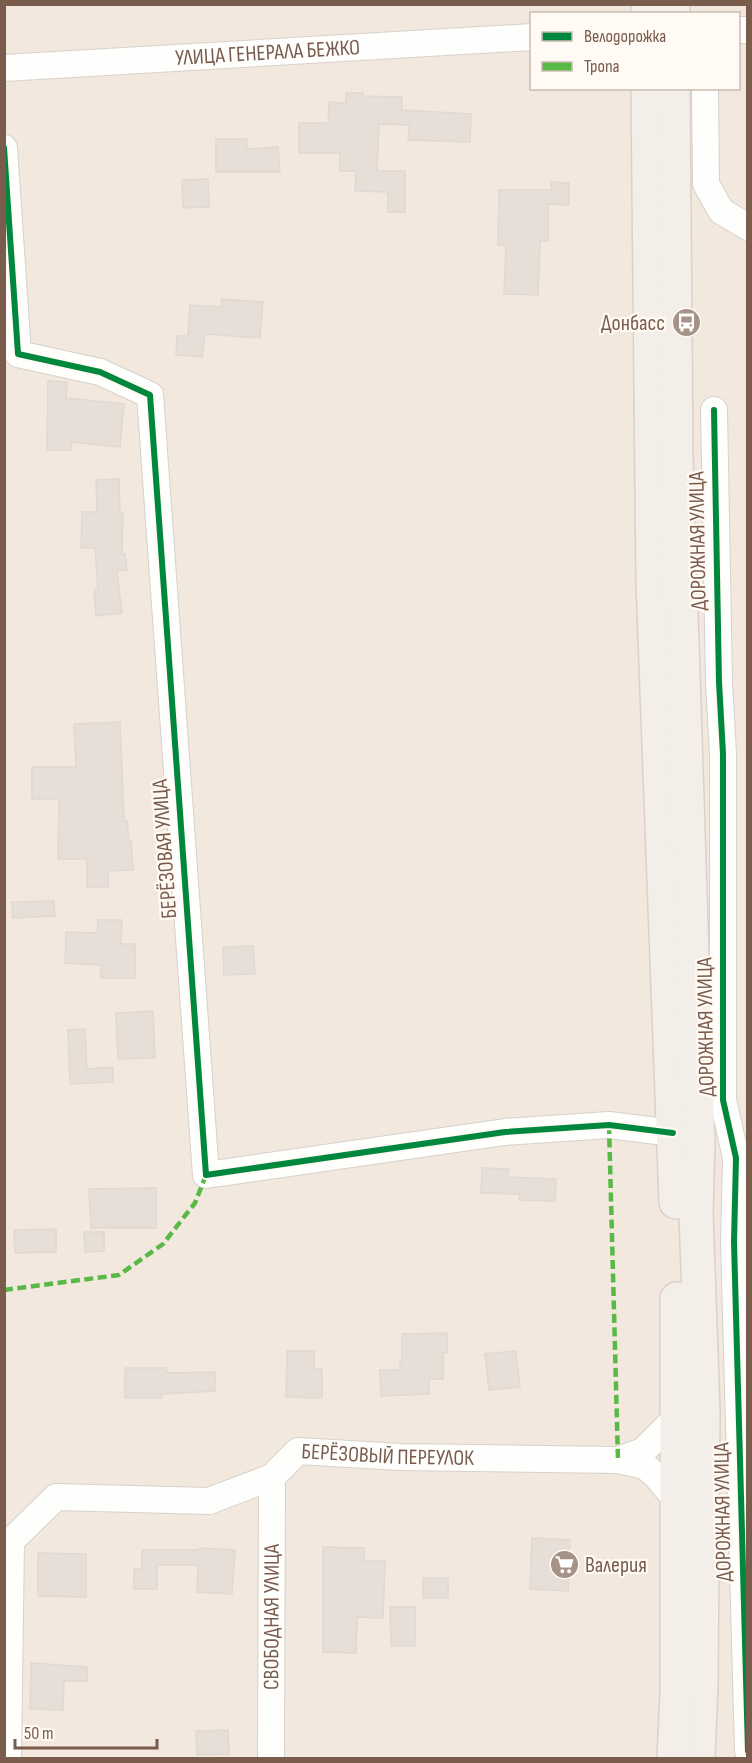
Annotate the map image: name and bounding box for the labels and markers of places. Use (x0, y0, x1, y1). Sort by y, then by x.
bus stop icon: Донбасс (670, 307, 702, 339)
place label: Донбасс (601, 310, 665, 337)
supermarket icon: Валерия (548, 1549, 580, 1581)
place label: Валерия (585, 1552, 647, 1579)

